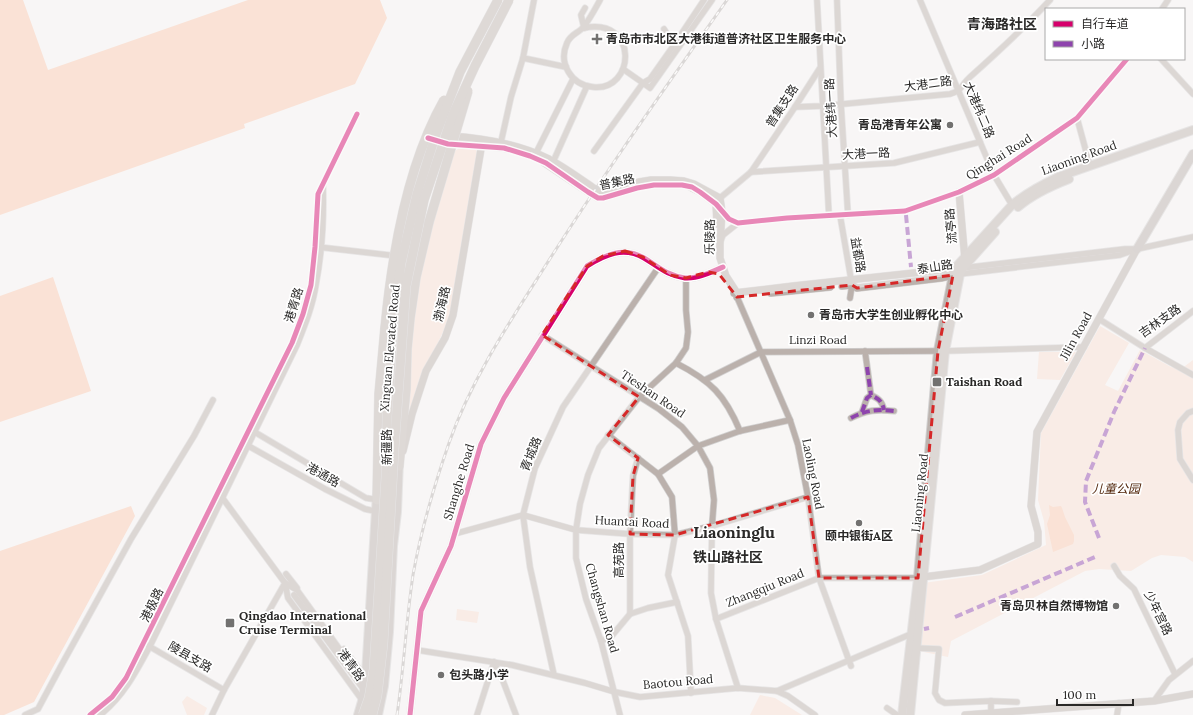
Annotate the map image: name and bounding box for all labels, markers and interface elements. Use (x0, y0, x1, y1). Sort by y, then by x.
legend (1045, 8, 1185, 60)
district label: 青海路社区 (967, 15, 1037, 33)
text: 自行车道 (1081, 16, 1129, 31)
place label: 青岛市市北区大港街道普济社区卫生服务中心 (606, 31, 846, 46)
marker: 青岛市市北区大港街道普济社区卫生服务中心 (591, 33, 603, 45)
text: 小路 (1081, 36, 1105, 51)
street label: 大港二路 (903, 73, 953, 94)
street label: 大港纬一路 (821, 78, 840, 138)
street label: 大港纬二路 (961, 79, 998, 140)
street label: 普集支路 (762, 82, 801, 130)
place label: 青岛港青年公寓 (858, 117, 942, 132)
marker: 青岛港青年公寓 (945, 120, 955, 130)
street label: Qinghai Road (963, 130, 1034, 183)
street label: Liaoning Road (1039, 137, 1119, 178)
street label: 大港一路 (842, 145, 890, 162)
street label: 普集路 (598, 170, 636, 193)
street label: 流亭路 (941, 207, 960, 245)
street label: 乐陵路 (702, 219, 717, 255)
street label: 益都路 (848, 236, 869, 274)
street label: 泰山路 (916, 256, 954, 277)
street label: Xinguan Elevated Road (376, 284, 403, 412)
street label: 港青路 (281, 285, 306, 324)
street label: 渤海路 (430, 285, 453, 323)
street label: 吉林支路 (1136, 301, 1184, 341)
place label: 青岛市大学生创业孵化中心 (819, 307, 963, 322)
street label: Jilin Road (1056, 309, 1095, 363)
marker: 青岛市大学生创业孵化中心 (806, 310, 816, 320)
street label: Linzi Road (789, 332, 847, 347)
street label: Tieshan Road (618, 366, 688, 421)
place label: Taishan Road (946, 374, 1022, 389)
marker: Taishan Road (931, 376, 943, 388)
street label: 新疆路 (379, 429, 394, 465)
street label: 青城路 (517, 434, 544, 473)
street label: Laoling Road (799, 437, 828, 511)
street label: Shanghe Road (440, 442, 477, 522)
street label: Liaoning Road (908, 453, 931, 533)
street label: 港通路 (304, 459, 343, 490)
park label: 儿童公园 (1092, 481, 1142, 496)
street label: Huantai Road (594, 512, 670, 531)
marker: 颐中银街A区 (854, 518, 864, 528)
district label: Liaoninglu (693, 522, 775, 542)
place label: 颐中银街A区 (825, 528, 893, 543)
street label: 高苑路 (611, 542, 626, 578)
district label: 铁山路社区 (693, 548, 763, 566)
street label: Changshan Road (582, 561, 622, 655)
street label: Zhangqiu Road (724, 565, 806, 610)
street label: 港极路 (137, 585, 166, 624)
street label: 少年宫路 (1141, 588, 1176, 638)
place label: 青岛贝林自然博物馆 (1000, 598, 1108, 613)
marker: 青岛贝林自然博物馆 (1111, 601, 1121, 611)
place label: Qingdao International Cruise Terminal (239, 608, 367, 637)
marker: Qingdao International Cruise Terminal (224, 617, 236, 629)
street label: 陵县支路 (166, 638, 215, 675)
street label: 港青路 (335, 646, 368, 684)
place label: 包头路小学 (449, 667, 509, 682)
marker: 包头路小学 (436, 670, 446, 680)
street label: Baotou Road (642, 671, 714, 692)
scale bar (1057, 681, 1133, 707)
text: 100 m (1063, 687, 1096, 702)

